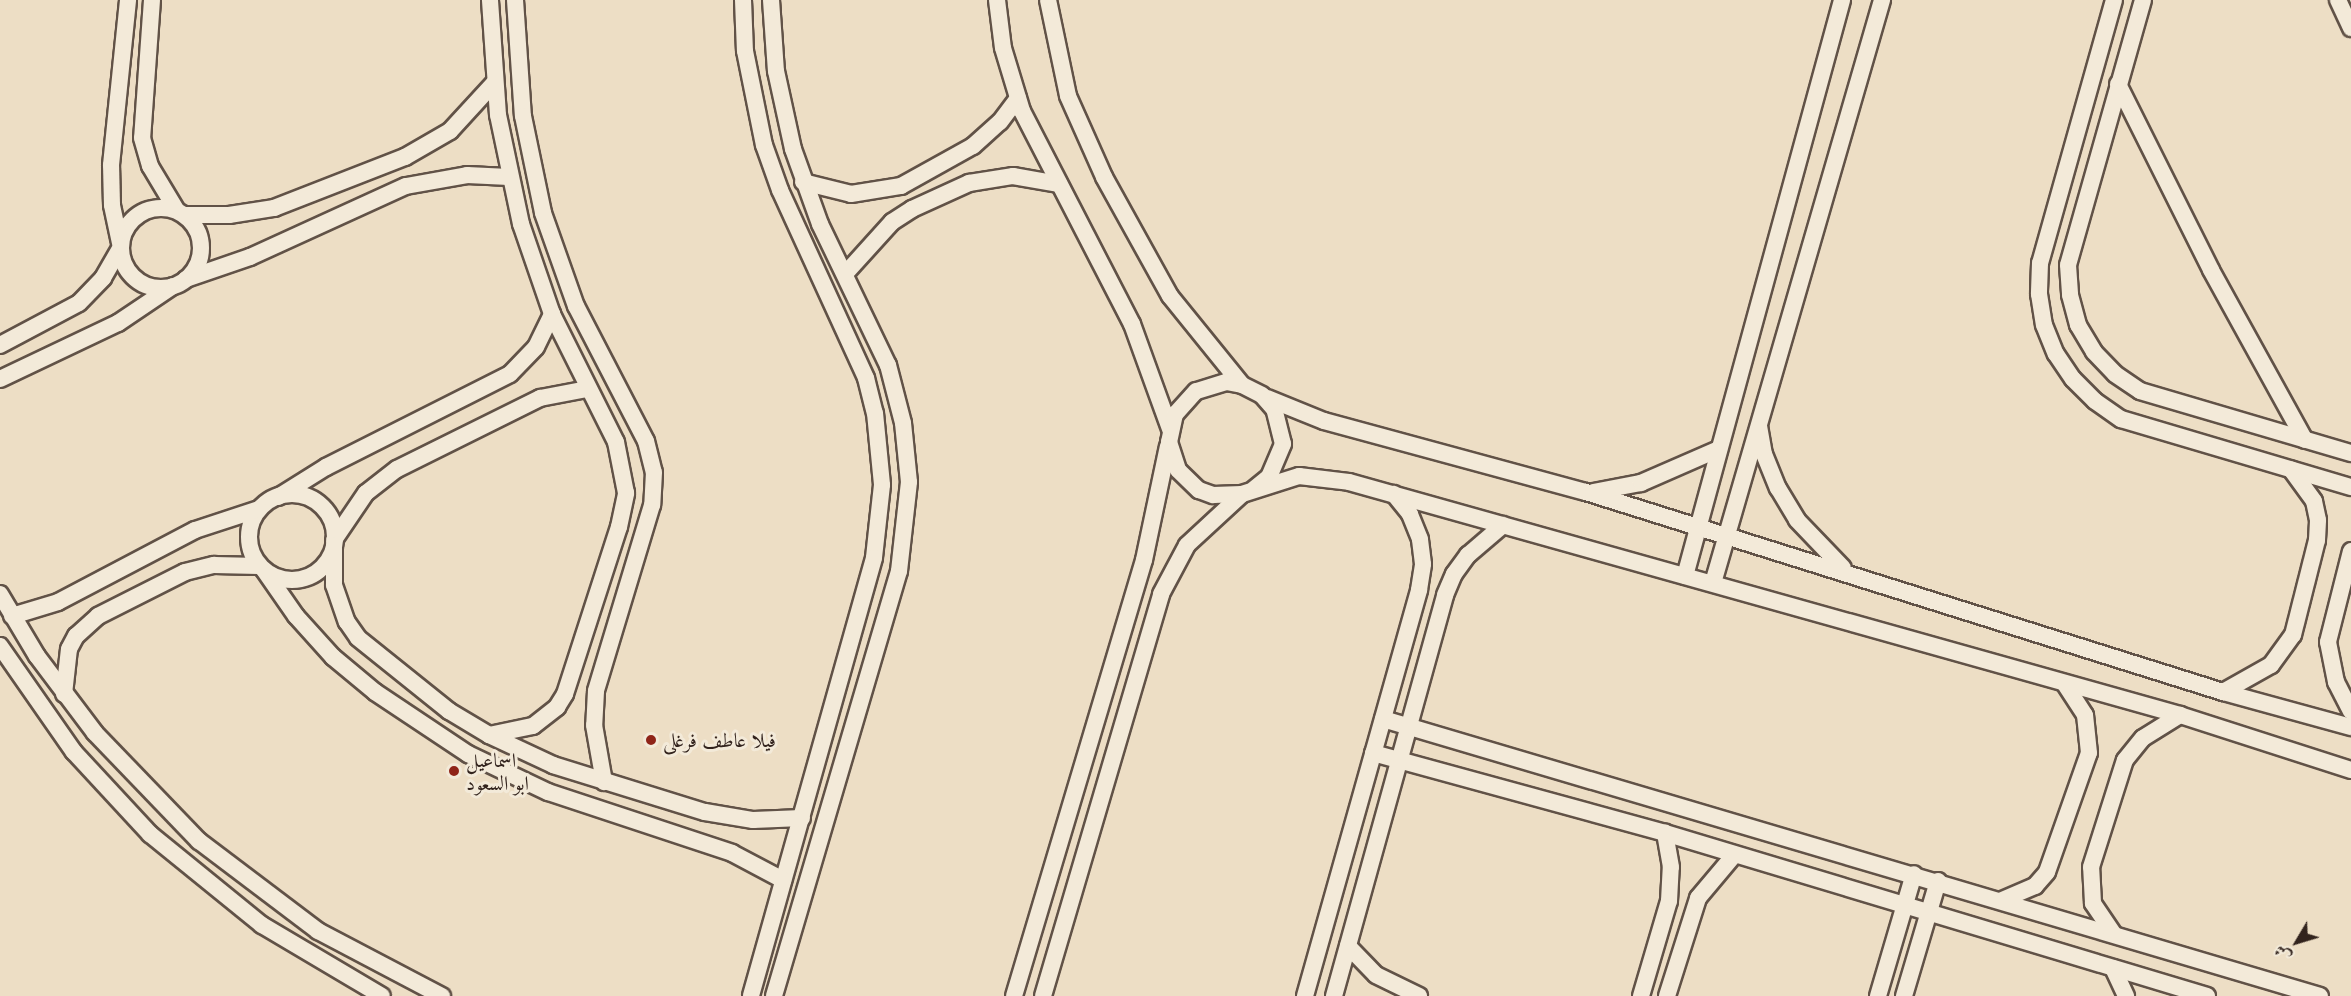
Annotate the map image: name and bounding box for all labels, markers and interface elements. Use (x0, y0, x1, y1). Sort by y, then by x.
place label: فيلا عاطف فرغلى (663, 728, 776, 752)
marker: فيلا عاطف فرغلى (644, 733, 658, 747)
place label: اسماعيل ابو السعود (466, 748, 529, 795)
marker: اسماعيل ابو السعود (447, 764, 461, 778)
north arrow (2267, 912, 2327, 972)
text: ش (2269, 940, 2296, 966)

